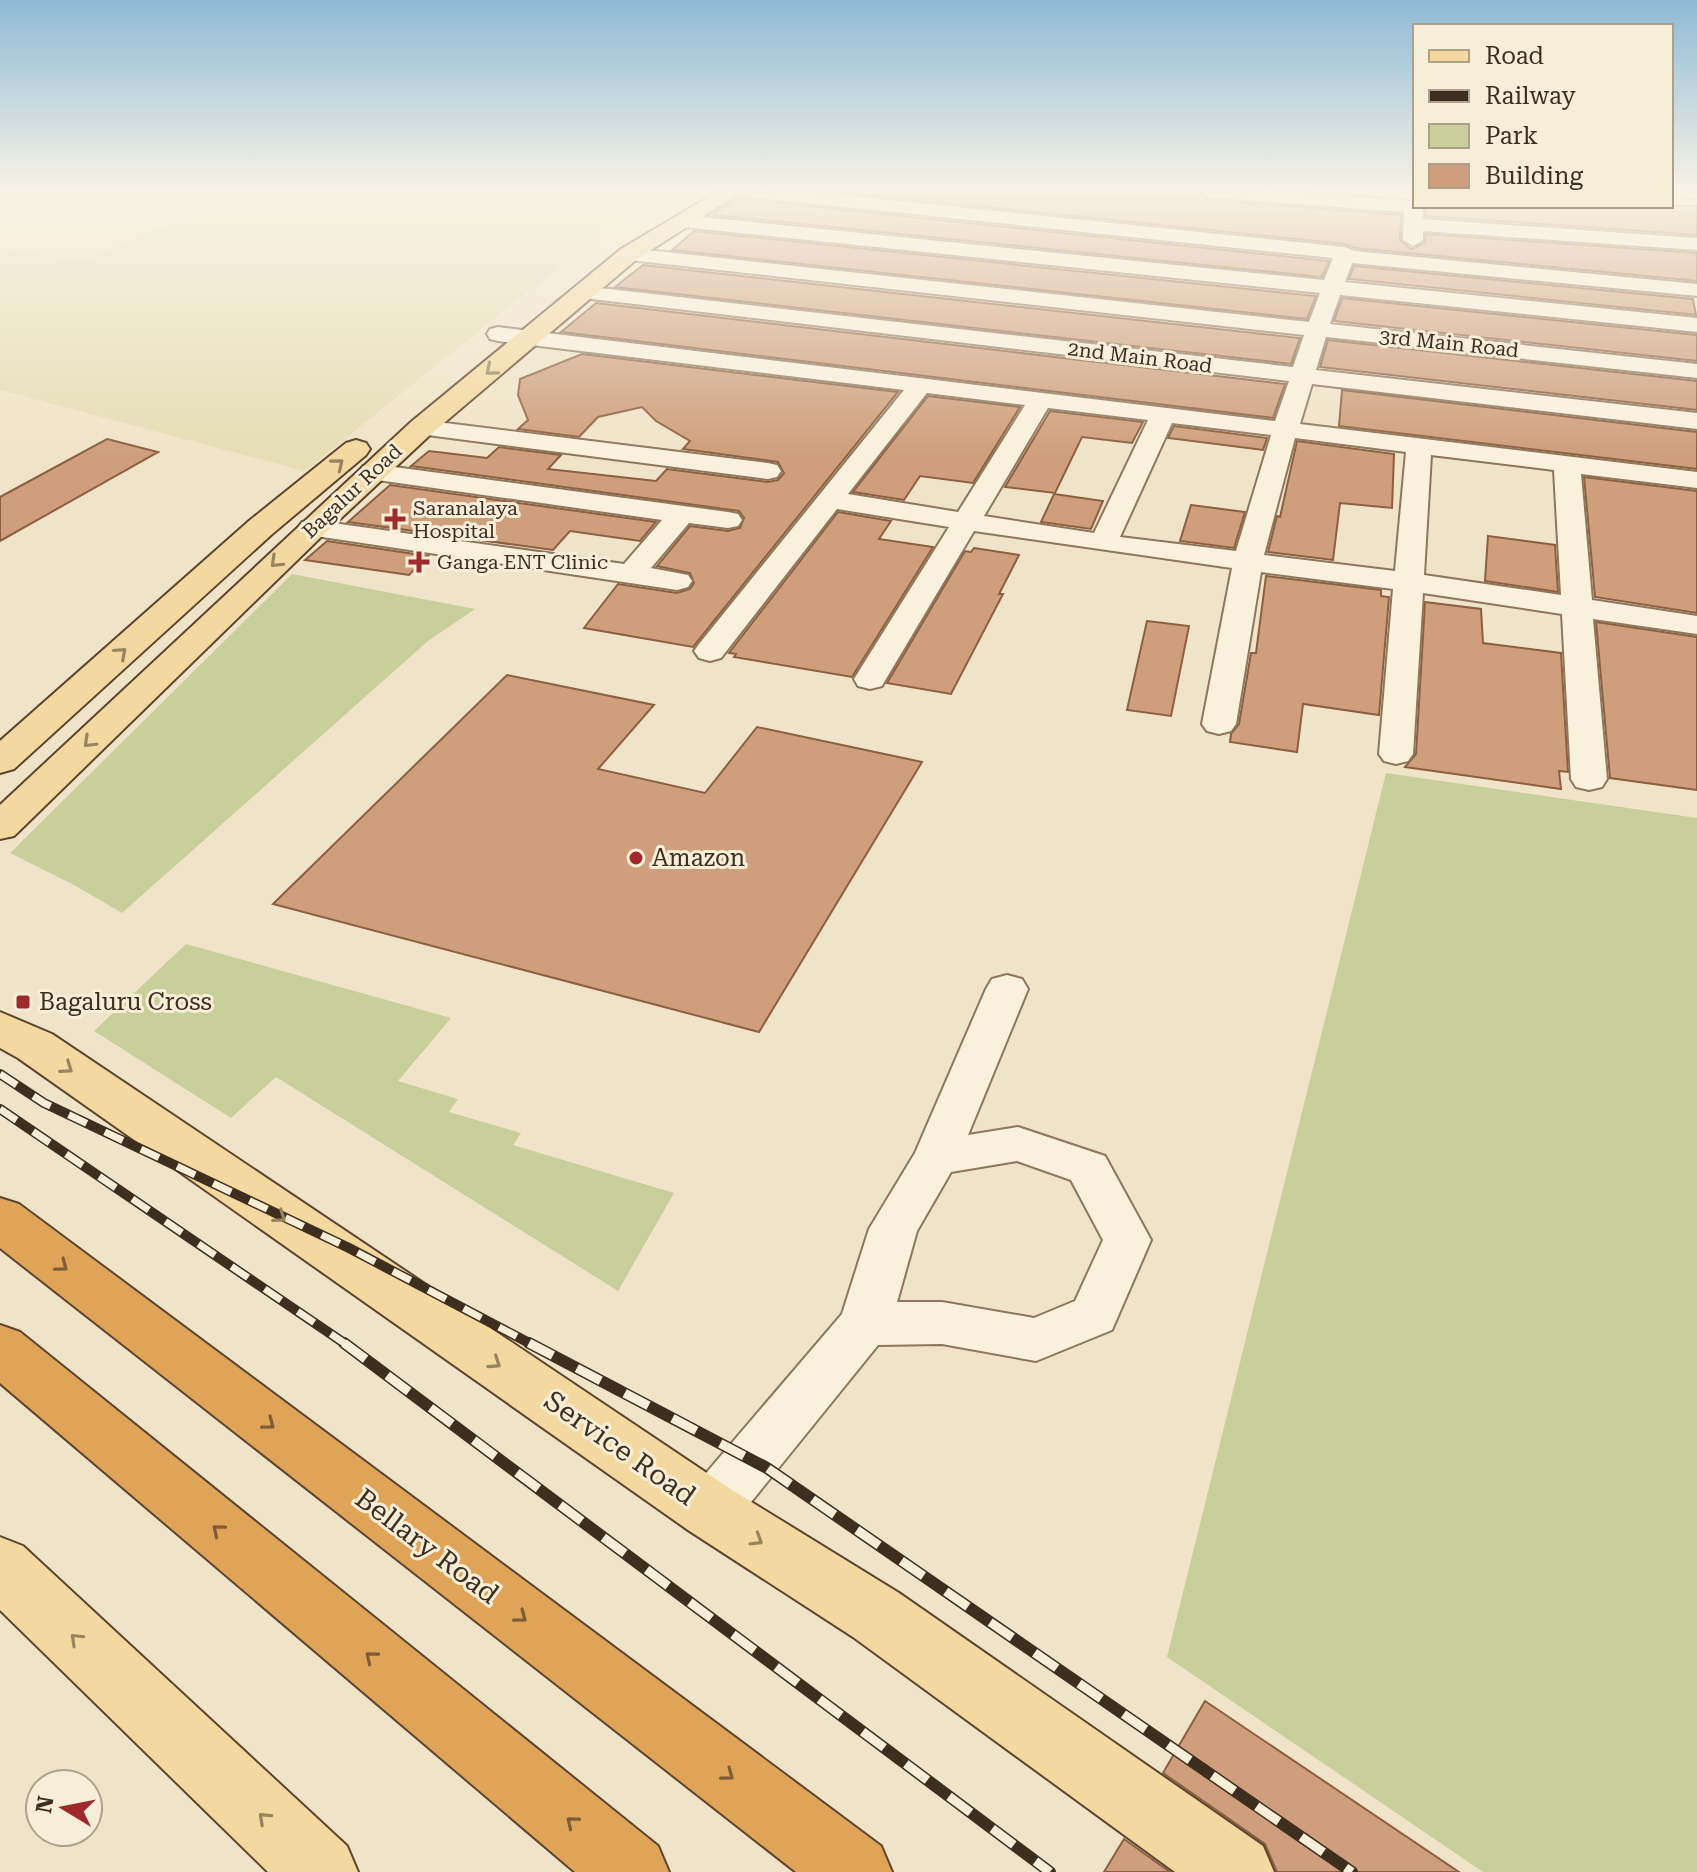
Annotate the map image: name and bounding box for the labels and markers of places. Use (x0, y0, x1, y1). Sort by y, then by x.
place label: Saranalaya Hospital (413, 496, 518, 543)
marker: Saranalaya Hospital (384, 508, 406, 530)
place label: Ganga ENT Clinic (437, 550, 608, 574)
marker: Ganga ENT Clinic (408, 551, 430, 573)
place label: Amazon (652, 844, 745, 872)
marker: Amazon (627, 849, 645, 867)
place label: Bagaluru Cross (39, 988, 212, 1016)
marker: Bagaluru Cross (14, 993, 32, 1011)

